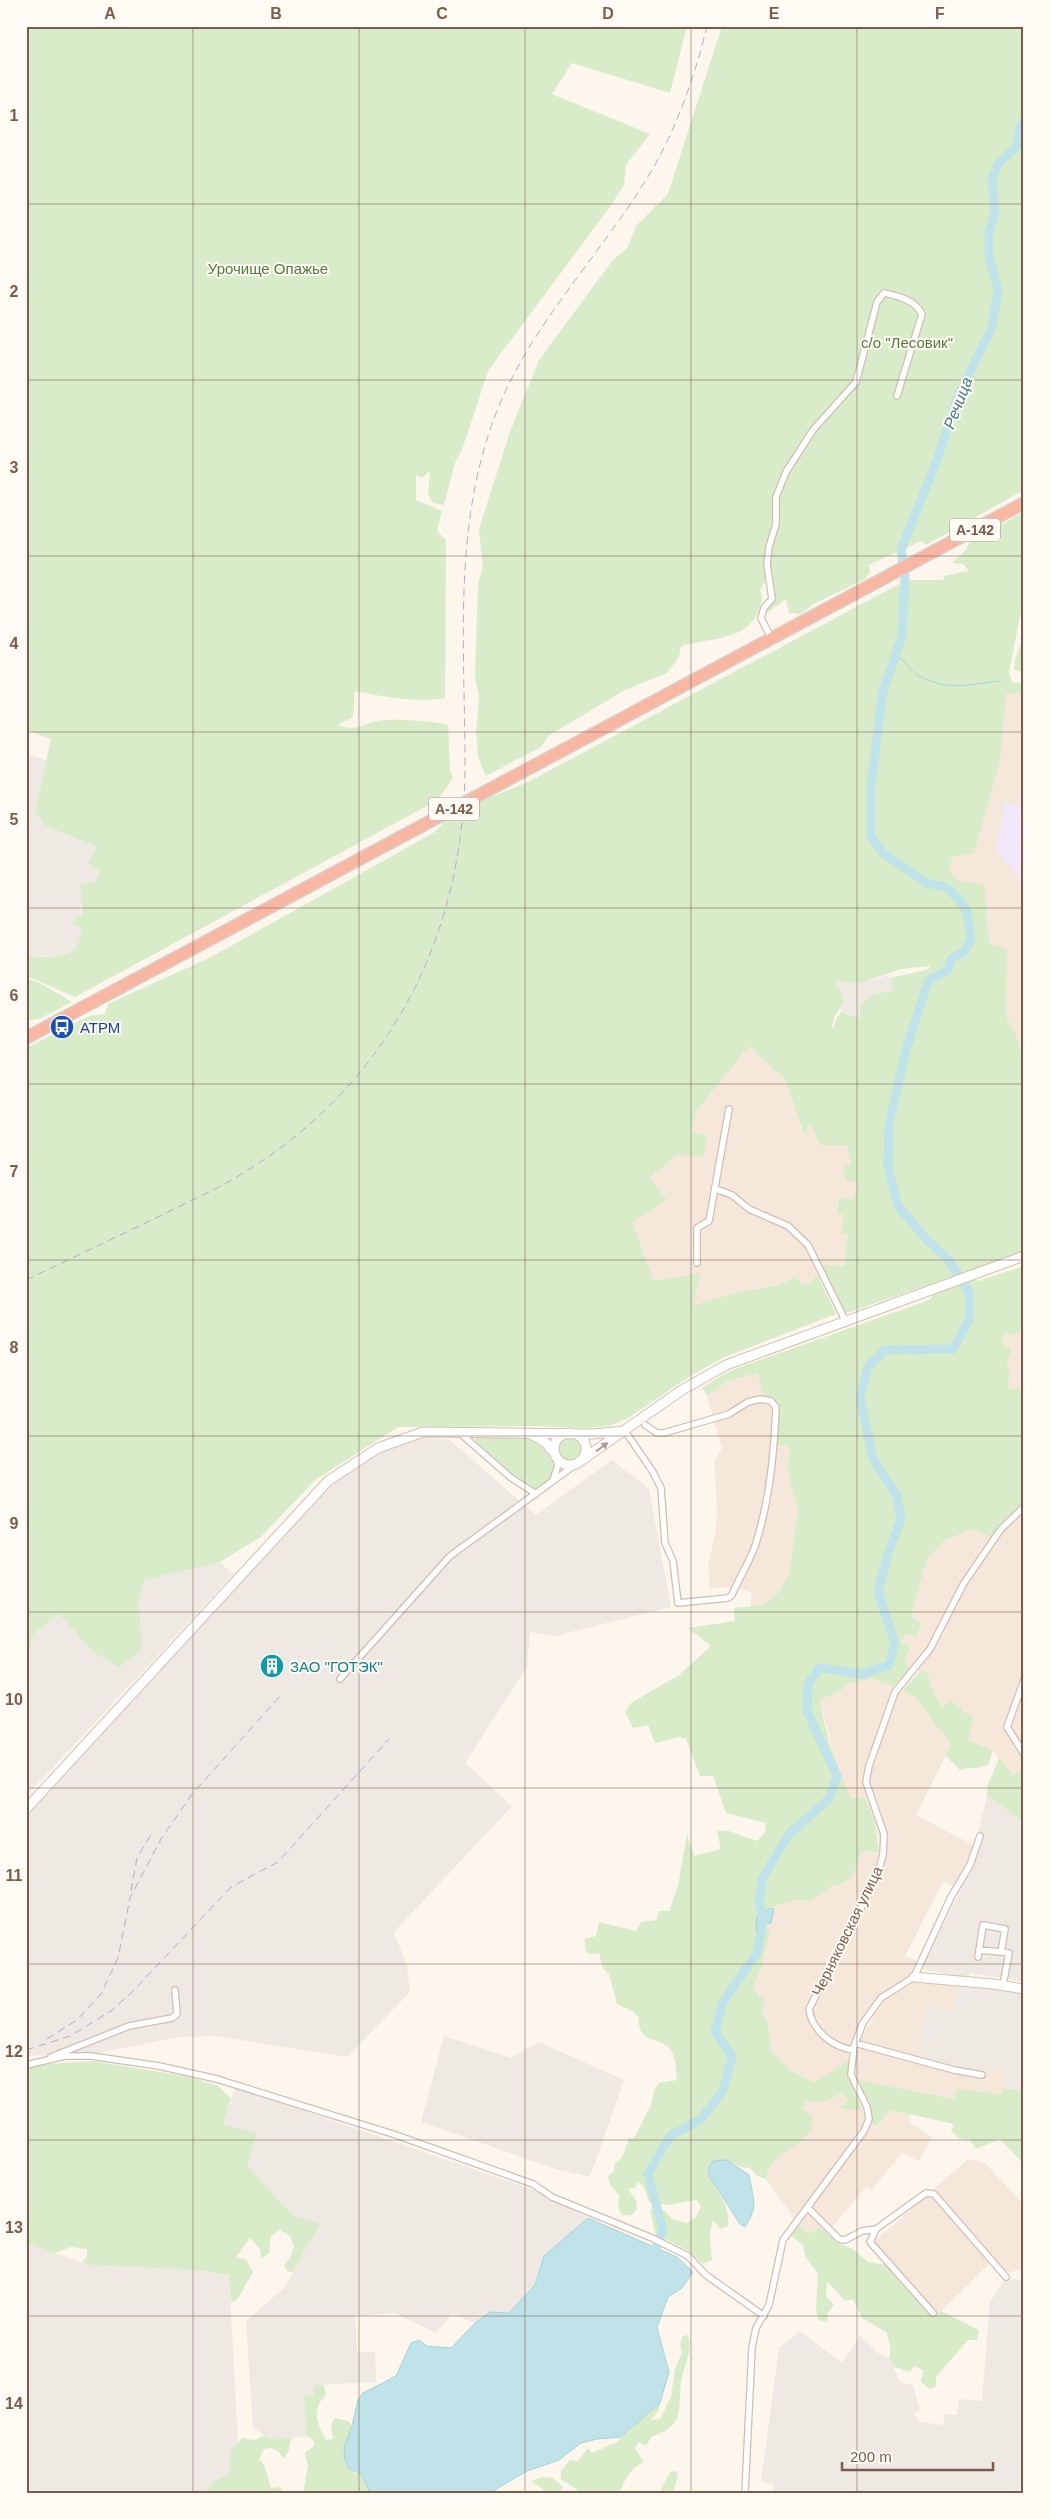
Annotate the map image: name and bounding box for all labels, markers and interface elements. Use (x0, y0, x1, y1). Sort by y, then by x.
text: A (104, 5, 116, 22)
text: B (270, 5, 282, 22)
text: C (436, 5, 448, 22)
text: D (602, 5, 614, 22)
text: E (769, 5, 780, 22)
text: F (935, 5, 945, 22)
text: 1 (10, 107, 19, 124)
park label: Урочище Опажье (208, 260, 328, 277)
text: 2 (10, 283, 19, 300)
park label: с/о "Лесовик" (861, 334, 953, 351)
water label: Речица (940, 375, 976, 431)
text: 3 (10, 459, 19, 476)
road number: А-142 (950, 518, 1000, 542)
text: 4 (10, 635, 19, 652)
road number: А-142 (429, 798, 479, 821)
text: 5 (10, 811, 19, 828)
text: 6 (10, 987, 19, 1004)
bus stop icon: АТРМ (49, 1014, 75, 1040)
place label: АТРМ (80, 1019, 120, 1036)
text: 7 (10, 1163, 19, 1180)
text: 8 (10, 1339, 19, 1356)
one-way arrow (595, 1442, 609, 1452)
text: 9 (10, 1515, 19, 1532)
building icon: ЗАО "ГОТЭК" (259, 1653, 285, 1679)
place label: ЗАО "ГОТЭК" (290, 1658, 383, 1675)
text: 10 (5, 1691, 23, 1708)
street label: Черняковская улица (808, 1863, 886, 1999)
text: 11 (6, 1867, 23, 1884)
text: 12 (5, 2043, 23, 2060)
text: 13 (5, 2219, 23, 2236)
text: 14 (5, 2395, 23, 2412)
scale bar (842, 2439, 994, 2471)
text: 200 m (850, 2448, 892, 2465)

